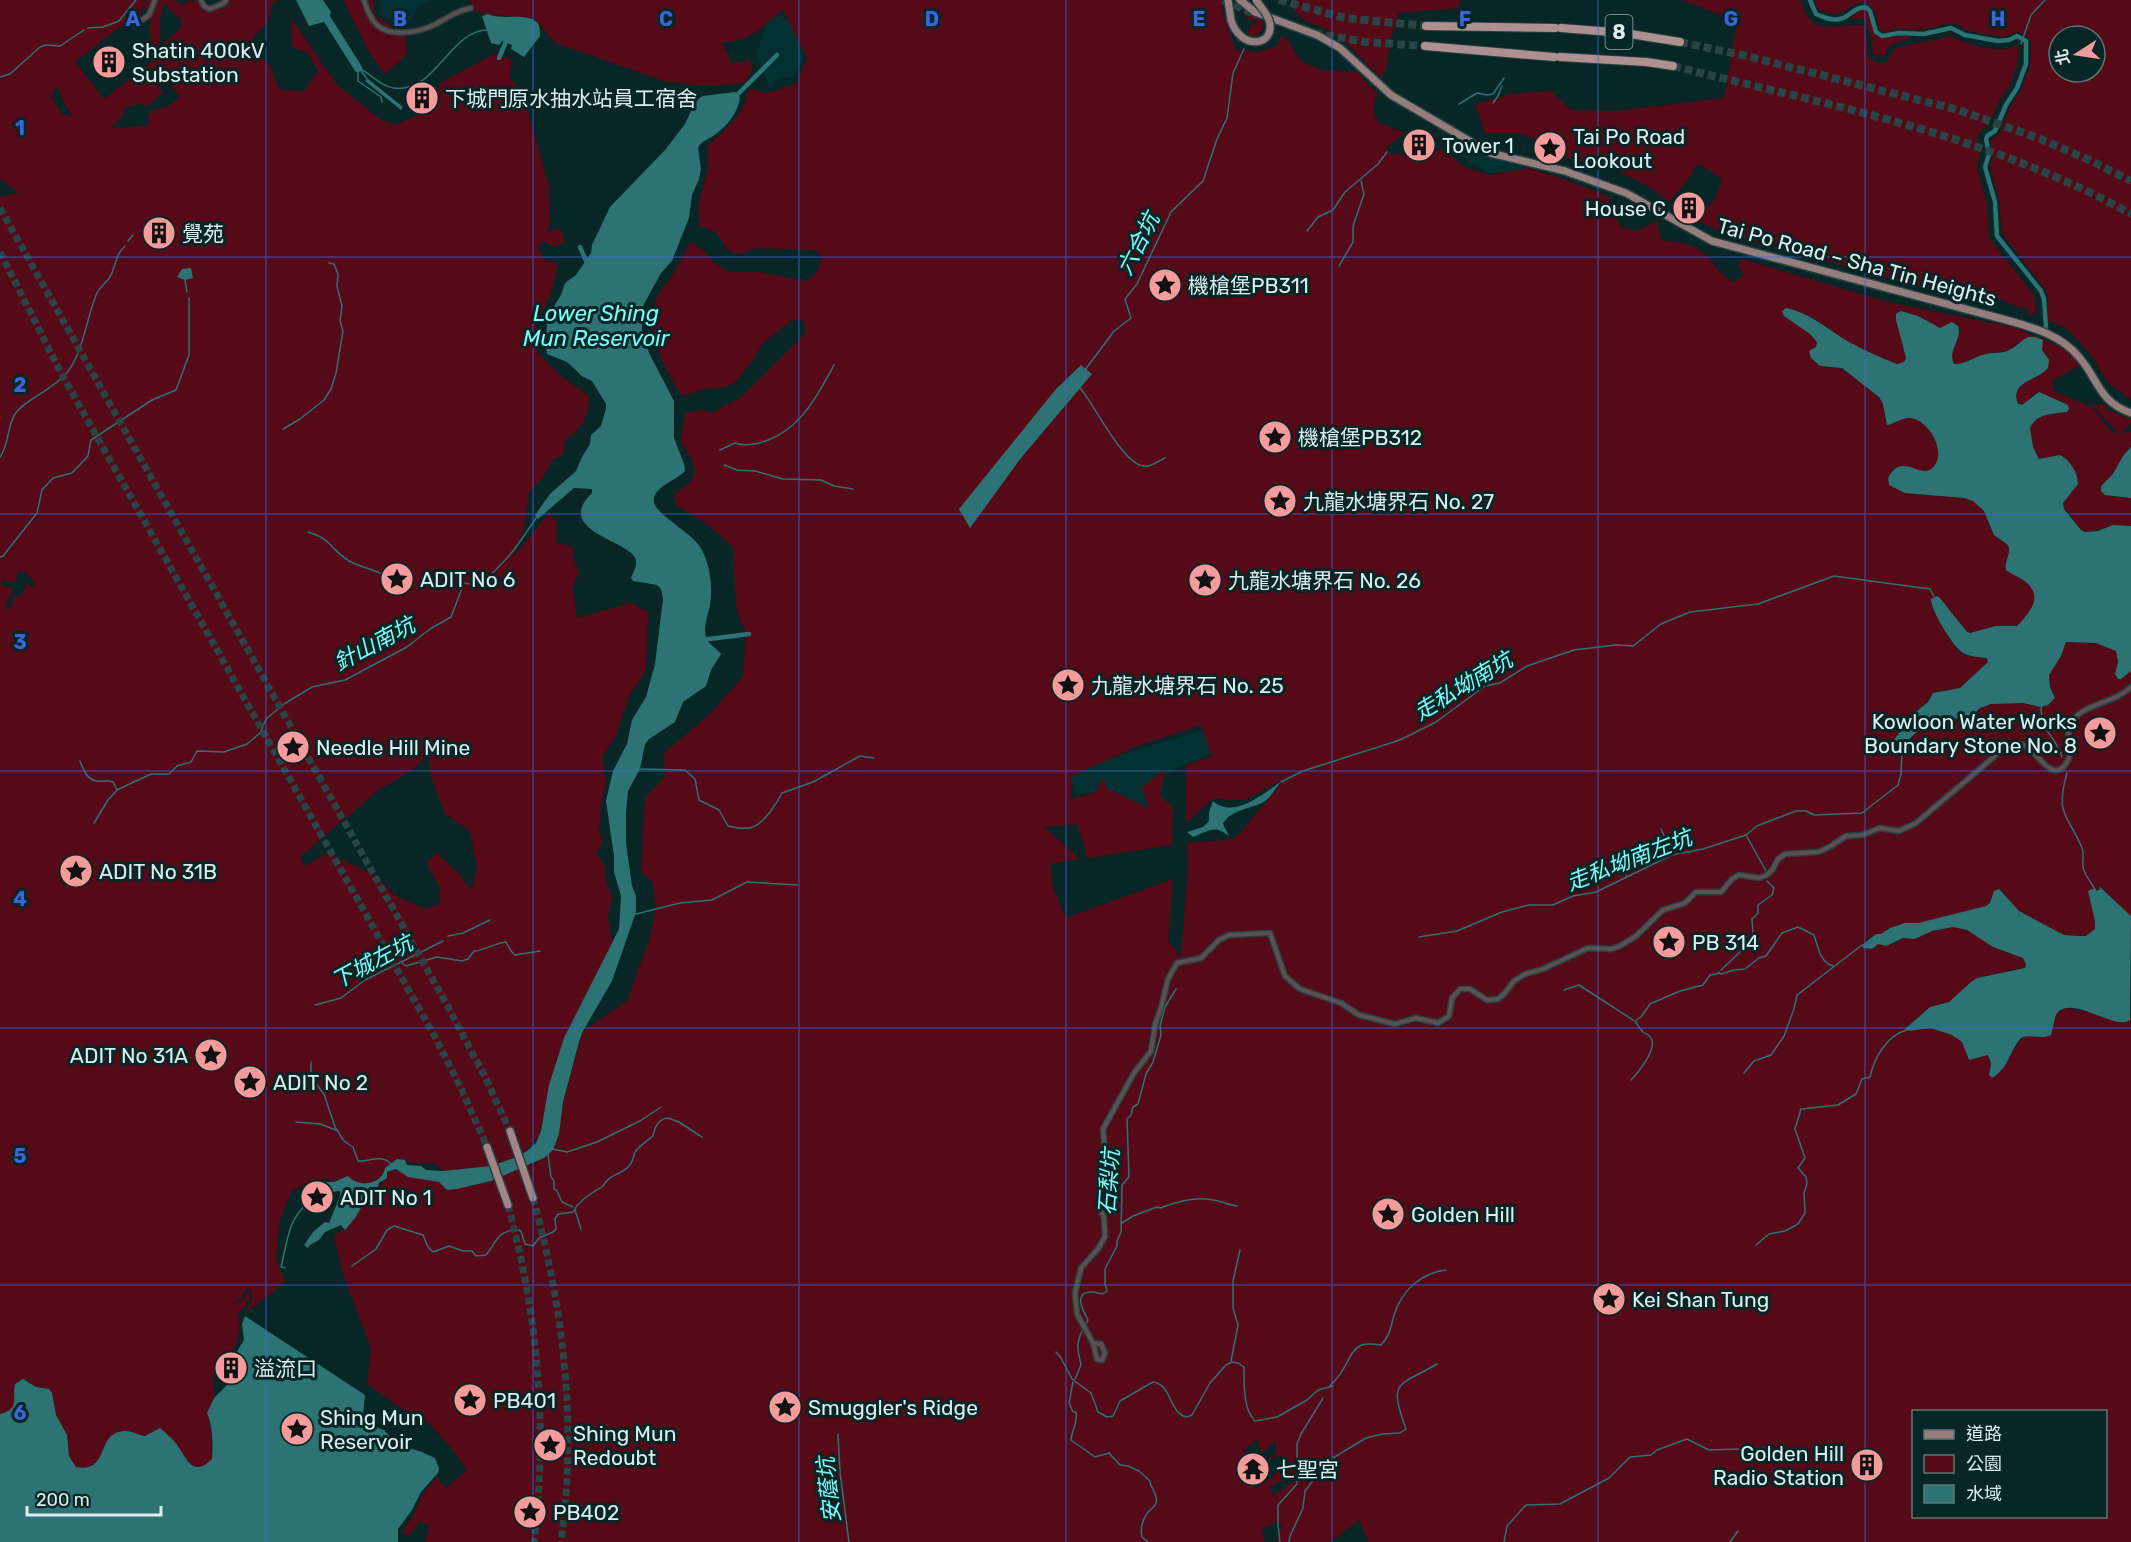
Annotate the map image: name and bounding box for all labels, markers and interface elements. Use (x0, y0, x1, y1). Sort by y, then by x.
text: A (126, 7, 141, 31)
text: B (393, 7, 407, 31)
text: C (659, 7, 673, 31)
text: D (925, 7, 939, 31)
text: E (1193, 7, 1205, 31)
text: F (1459, 7, 1471, 31)
text: G (1724, 7, 1738, 31)
text: H (1991, 7, 2005, 31)
road number: 8 (1606, 15, 1632, 49)
north arrow (2047, 24, 2107, 84)
place label: Shatin 400kV Substation (132, 38, 265, 87)
building icon: Shatin 400kV Substation (91, 44, 127, 80)
text: 北 (2052, 47, 2074, 67)
building icon: 下城門原水抽水站員工宿舍 (404, 80, 440, 116)
place label: 下城門原水抽水站員工宿舍 (445, 86, 697, 111)
text: 1 (15, 116, 25, 140)
place label: Tai Po Road Lookout (1573, 124, 1685, 173)
building icon: Tower 1 (1401, 127, 1437, 163)
place icon: Tai Po Road Lookout (1532, 130, 1568, 166)
place label: Tower 1 (1442, 133, 1514, 158)
building icon: House C (1671, 190, 1707, 226)
place label: House C (1585, 196, 1666, 221)
water label: 六合坑 (1111, 206, 1166, 280)
street label: Tai Po Road – Sha Tin Heights (1715, 213, 1999, 311)
building icon: 覺苑 (141, 215, 177, 251)
place label: 覺苑 (182, 221, 224, 246)
place icon: 機槍堡PB311 (1147, 267, 1183, 303)
place label: 機槍堡PB311 (1188, 273, 1309, 298)
water label: Lower Shing Mun Reservoir (523, 300, 671, 352)
text: 2 (14, 373, 27, 397)
place icon: 機槍堡PB312 (1257, 419, 1293, 455)
place label: 機槍堡PB312 (1298, 425, 1422, 450)
place icon: 九龍水塘界石 No. 27 (1262, 483, 1298, 519)
place label: 九龍水塘界石 No. 27 (1303, 489, 1494, 514)
place icon: ADIT No 6 (379, 561, 415, 597)
place icon: 九龍水塘界石 No. 26 (1187, 562, 1223, 598)
place label: ADIT No 6 (420, 567, 516, 592)
place label: 九龍水塘界石 No. 26 (1228, 568, 1421, 593)
water label: 針山南坑 (329, 610, 422, 677)
text: 3 (13, 630, 27, 654)
water label: 走私坳南坑 (1409, 645, 1520, 726)
place icon: 九龍水塘界石 No. 25 (1050, 667, 1086, 703)
place label: 九龍水塘界石 No. 25 (1091, 673, 1284, 698)
place label: Kowloon Water Works Boundary Stone No. 8 (1864, 709, 2077, 758)
place icon: Kowloon Water Works Boundary Stone No. 8 (2082, 715, 2118, 751)
place icon: Needle Hill Mine (275, 729, 311, 765)
place label: Needle Hill Mine (316, 735, 470, 760)
water label: 走私坳南左坑 (1563, 823, 1698, 896)
place icon: ADIT No 31B (58, 853, 94, 889)
place label: ADIT No 31B (99, 859, 217, 884)
text: 4 (13, 887, 27, 911)
place icon: PB 314 (1651, 924, 1687, 960)
water label: 下城左坑 (327, 928, 420, 995)
place label: PB 314 (1692, 930, 1759, 955)
place icon: ADIT No 31A (193, 1037, 229, 1073)
place label: ADIT No 31A (70, 1043, 188, 1068)
place icon: ADIT No 2 (232, 1064, 268, 1100)
place label: ADIT No 2 (273, 1070, 368, 1095)
text: 5 (14, 1144, 27, 1168)
water label: 石梨坑 (1093, 1145, 1125, 1216)
place icon: ADIT No 1 (299, 1179, 335, 1215)
place label: ADIT No 1 (340, 1185, 432, 1210)
place icon: Golden Hill (1370, 1196, 1406, 1232)
place label: Golden Hill (1411, 1202, 1515, 1227)
place icon: Kei Shan Tung (1591, 1281, 1627, 1317)
place label: Kei Shan Tung (1632, 1287, 1769, 1312)
building icon: 溢流口 (213, 1350, 249, 1386)
place label: 溢流口 (254, 1356, 317, 1381)
place icon: PB401 (452, 1382, 488, 1418)
place label: PB401 (493, 1388, 556, 1413)
place icon: Smuggler's Ridge (767, 1389, 803, 1425)
place label: Smuggler's Ridge (808, 1395, 978, 1420)
text: 6 (13, 1401, 27, 1425)
place label: Shing Mun Reservoir (320, 1405, 423, 1454)
legend (1912, 1410, 2107, 1518)
place icon: Shing Mun Reservoir (279, 1411, 315, 1447)
place label: Shing Mun Redoubt (573, 1421, 676, 1470)
text: 道路 (1966, 1423, 2002, 1445)
place icon: Shing Mun Redoubt (532, 1427, 568, 1463)
place label: Golden Hill Radio Station (1713, 1441, 1844, 1490)
building icon: Golden Hill Radio Station (1849, 1447, 1885, 1483)
temple icon: 七聖宮 (1235, 1451, 1271, 1487)
water label: 安蔭坑 (812, 1453, 846, 1524)
text: 公園 (1966, 1453, 2002, 1475)
place label: 七聖宮 (1276, 1457, 1339, 1482)
scale bar (27, 1479, 160, 1517)
text: 水域 (1966, 1483, 2002, 1505)
text: 200 m (36, 1489, 90, 1511)
place icon: PB402 (512, 1494, 548, 1530)
place label: PB402 (553, 1500, 619, 1525)

